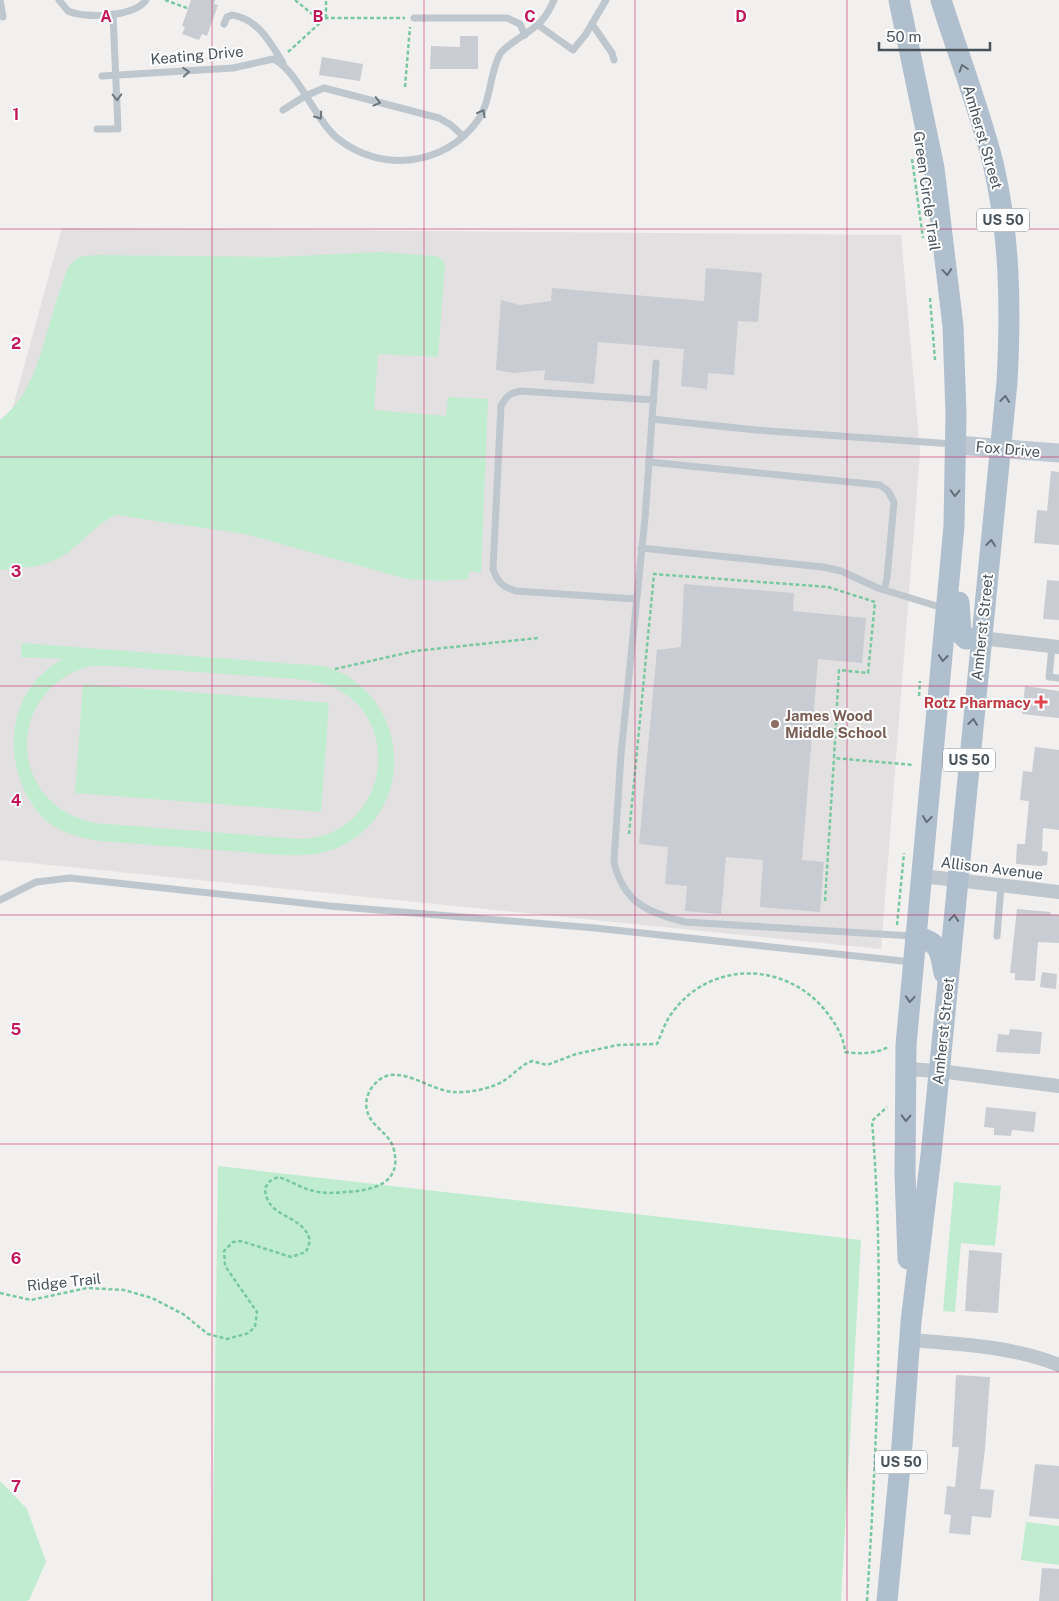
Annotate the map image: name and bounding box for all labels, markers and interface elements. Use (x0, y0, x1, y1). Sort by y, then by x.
text: A (100, 7, 112, 26)
text: B (313, 7, 324, 26)
text: C (524, 7, 536, 26)
text: D (735, 7, 747, 26)
scale bar (879, 20, 990, 52)
text: 50 m (886, 28, 921, 45)
street label: Keating Drive (150, 42, 244, 68)
one-way arrow (959, 64, 969, 73)
one-way arrow (182, 66, 190, 77)
street label: Amherst Street (960, 83, 1006, 191)
one-way arrow (112, 94, 122, 101)
one-way arrow (372, 96, 380, 106)
text: 1 (13, 105, 19, 124)
one-way arrow (476, 109, 486, 118)
one-way arrow (313, 110, 322, 120)
street label: Green Circle Trail (910, 130, 944, 252)
road number: US 50 (977, 208, 1029, 232)
one-way arrow (942, 268, 953, 276)
text: 2 (11, 334, 21, 353)
one-way arrow (999, 395, 1010, 403)
street label: Fox Drive (975, 438, 1041, 460)
one-way arrow (950, 490, 960, 497)
one-way arrow (985, 538, 996, 546)
text: 3 (11, 562, 21, 581)
street label: Amherst Street (968, 573, 996, 681)
one-way arrow (938, 654, 949, 662)
place label: Rotz Pharmacy (924, 694, 1032, 711)
marker: Rotz Pharmacy (1035, 696, 1047, 708)
place label: James Wood Middle School (785, 707, 887, 741)
one-way arrow (967, 717, 978, 725)
marker: James Wood Middle School (769, 718, 781, 730)
road number: US 50 (943, 748, 995, 772)
text: 4 (11, 791, 22, 810)
one-way arrow (922, 816, 933, 824)
street label: Allison Avenue (940, 853, 1044, 883)
one-way arrow (948, 914, 959, 922)
street label: Amherst Street (929, 977, 957, 1085)
one-way arrow (905, 995, 916, 1003)
text: 5 (11, 1020, 22, 1039)
one-way arrow (900, 1114, 911, 1122)
text: 6 (11, 1249, 21, 1268)
street label: Ridge Trail (26, 1270, 102, 1294)
road number: US 50 (875, 1450, 927, 1474)
text: 7 (11, 1477, 21, 1496)

